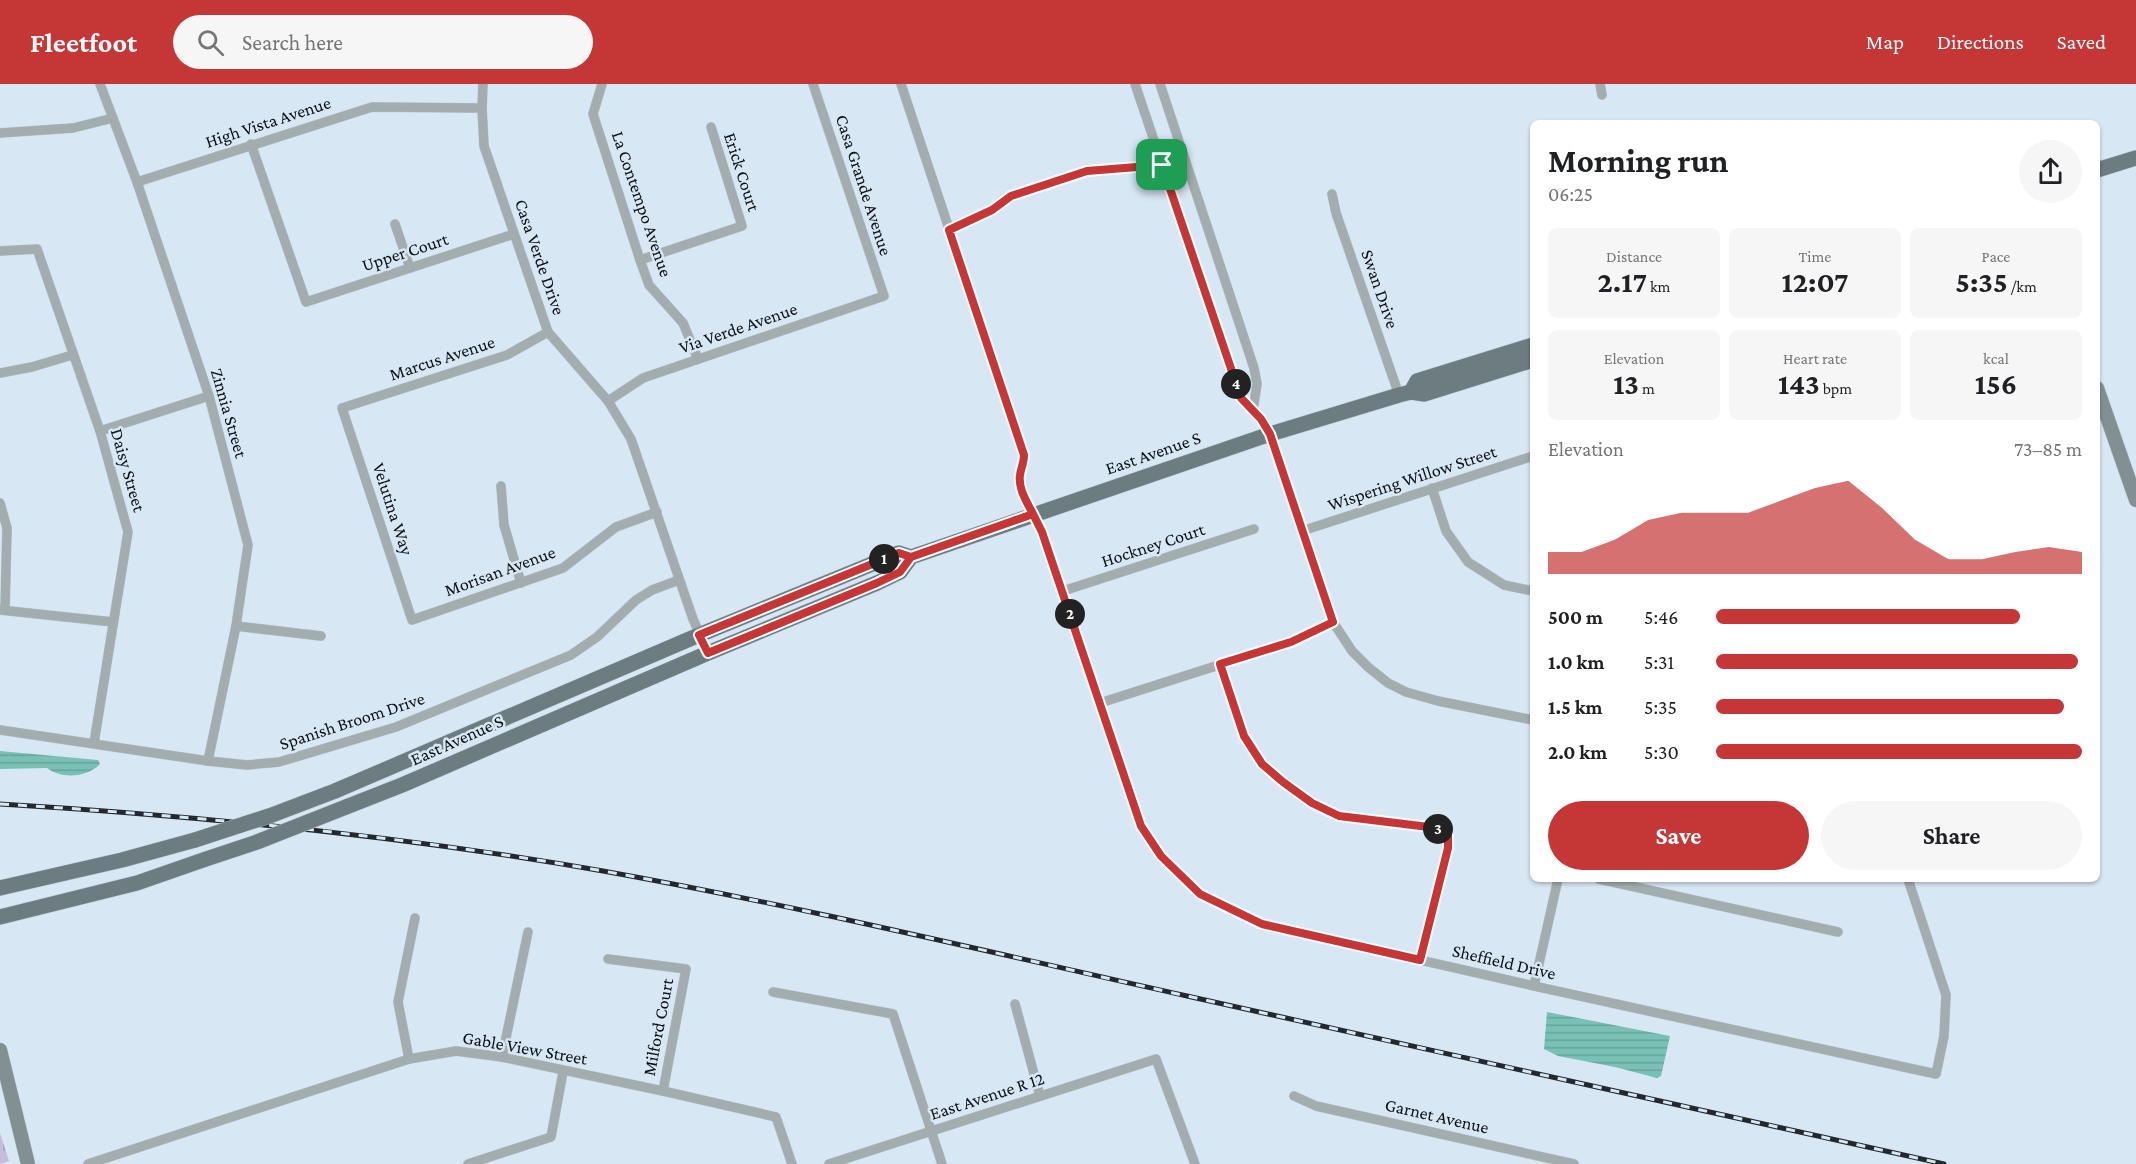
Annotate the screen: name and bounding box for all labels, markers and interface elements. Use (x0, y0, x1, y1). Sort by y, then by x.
search box (173, 15, 593, 69)
icon: search (194, 26, 227, 59)
text: Fleetfoot (30, 27, 137, 58)
text: Search here (242, 30, 343, 55)
text: Map (1866, 30, 1904, 54)
text: Directions (1937, 30, 2024, 54)
text: Saved (2057, 30, 2106, 54)
street label: High Vista Avenue (203, 92, 333, 152)
street label: Casa Grande Avenue (832, 112, 896, 258)
street label: La Contempo Avenue (608, 129, 676, 280)
street label: Erick Court (720, 130, 764, 215)
pin (1136, 139, 1187, 190)
button: share (2019, 140, 2082, 203)
text: Morning run (1548, 142, 1729, 179)
icon: arrive (1145, 148, 1178, 181)
text: 06:25 (1548, 183, 1593, 205)
street label: Casa Verde Drive (511, 197, 569, 318)
street label: Upper Court (359, 228, 452, 275)
street label: Swan Drive (1357, 247, 1403, 331)
text: Distance (1606, 248, 1662, 265)
text: Time (1799, 248, 1831, 265)
text: Pace (1982, 248, 2010, 265)
text: 2.17 (1598, 265, 1647, 298)
text: 12:07 (1782, 265, 1848, 298)
text: 5:35 (1955, 265, 2008, 298)
text: km (1647, 278, 1670, 295)
text: /km (2008, 278, 2037, 295)
street label: Via Verde Avenue (676, 298, 800, 358)
street label: Marcus Avenue (387, 332, 497, 384)
text: Elevation (1604, 350, 1664, 367)
text: Heart rate (1783, 350, 1847, 367)
text: kcal (1983, 350, 2009, 367)
street label: Zinnia Street (207, 366, 252, 461)
text: 13 (1613, 367, 1639, 400)
text: 143 (1778, 367, 1820, 400)
text: 156 (1975, 367, 2017, 400)
pin: 4 (1221, 369, 1251, 399)
text: 4 (1232, 375, 1240, 392)
text: m (1639, 380, 1655, 397)
text: bpm (1820, 380, 1852, 397)
street label: Daisy Street (107, 426, 150, 515)
street label: East Avenue S (1103, 427, 1203, 479)
text: Elevation (1548, 438, 1624, 460)
text: 73–85 m (2014, 438, 2082, 460)
street label: Wispering Willow Street (1325, 441, 1500, 515)
street label: Velutina Way (369, 460, 418, 558)
street label: Hockney Court (1099, 519, 1208, 571)
street label: Morisan Avenue (442, 542, 558, 600)
pin: 1 (869, 544, 899, 574)
text: 1 (881, 550, 887, 567)
pin: 2 (1055, 599, 1085, 629)
text: 2 (1066, 605, 1074, 622)
text: 500 m (1548, 606, 1603, 628)
text: 5:46 (1644, 606, 1678, 628)
text: 1.0 km (1548, 651, 1604, 673)
text: 5:31 (1644, 651, 1674, 673)
street label: Spanish Broom Drive (277, 688, 427, 754)
text: 1.5 km (1548, 696, 1603, 718)
text: 5:35 (1644, 696, 1677, 718)
street label: East Avenue S (408, 711, 506, 769)
text: 2.0 km (1548, 741, 1607, 763)
text: 5:30 (1644, 741, 1679, 763)
button: Save (1548, 801, 1809, 870)
button: Share (1821, 801, 2082, 870)
pin: 3 (1423, 814, 1453, 844)
text: 3 (1434, 820, 1442, 837)
street label: Sheffield Drive (1450, 940, 1558, 984)
street label: Milford Court (639, 976, 677, 1077)
street label: Gable View Street (461, 1027, 590, 1069)
street label: East Avenue R 12 (927, 1068, 1047, 1124)
street label: Garnet Avenue (1383, 1094, 1491, 1138)

